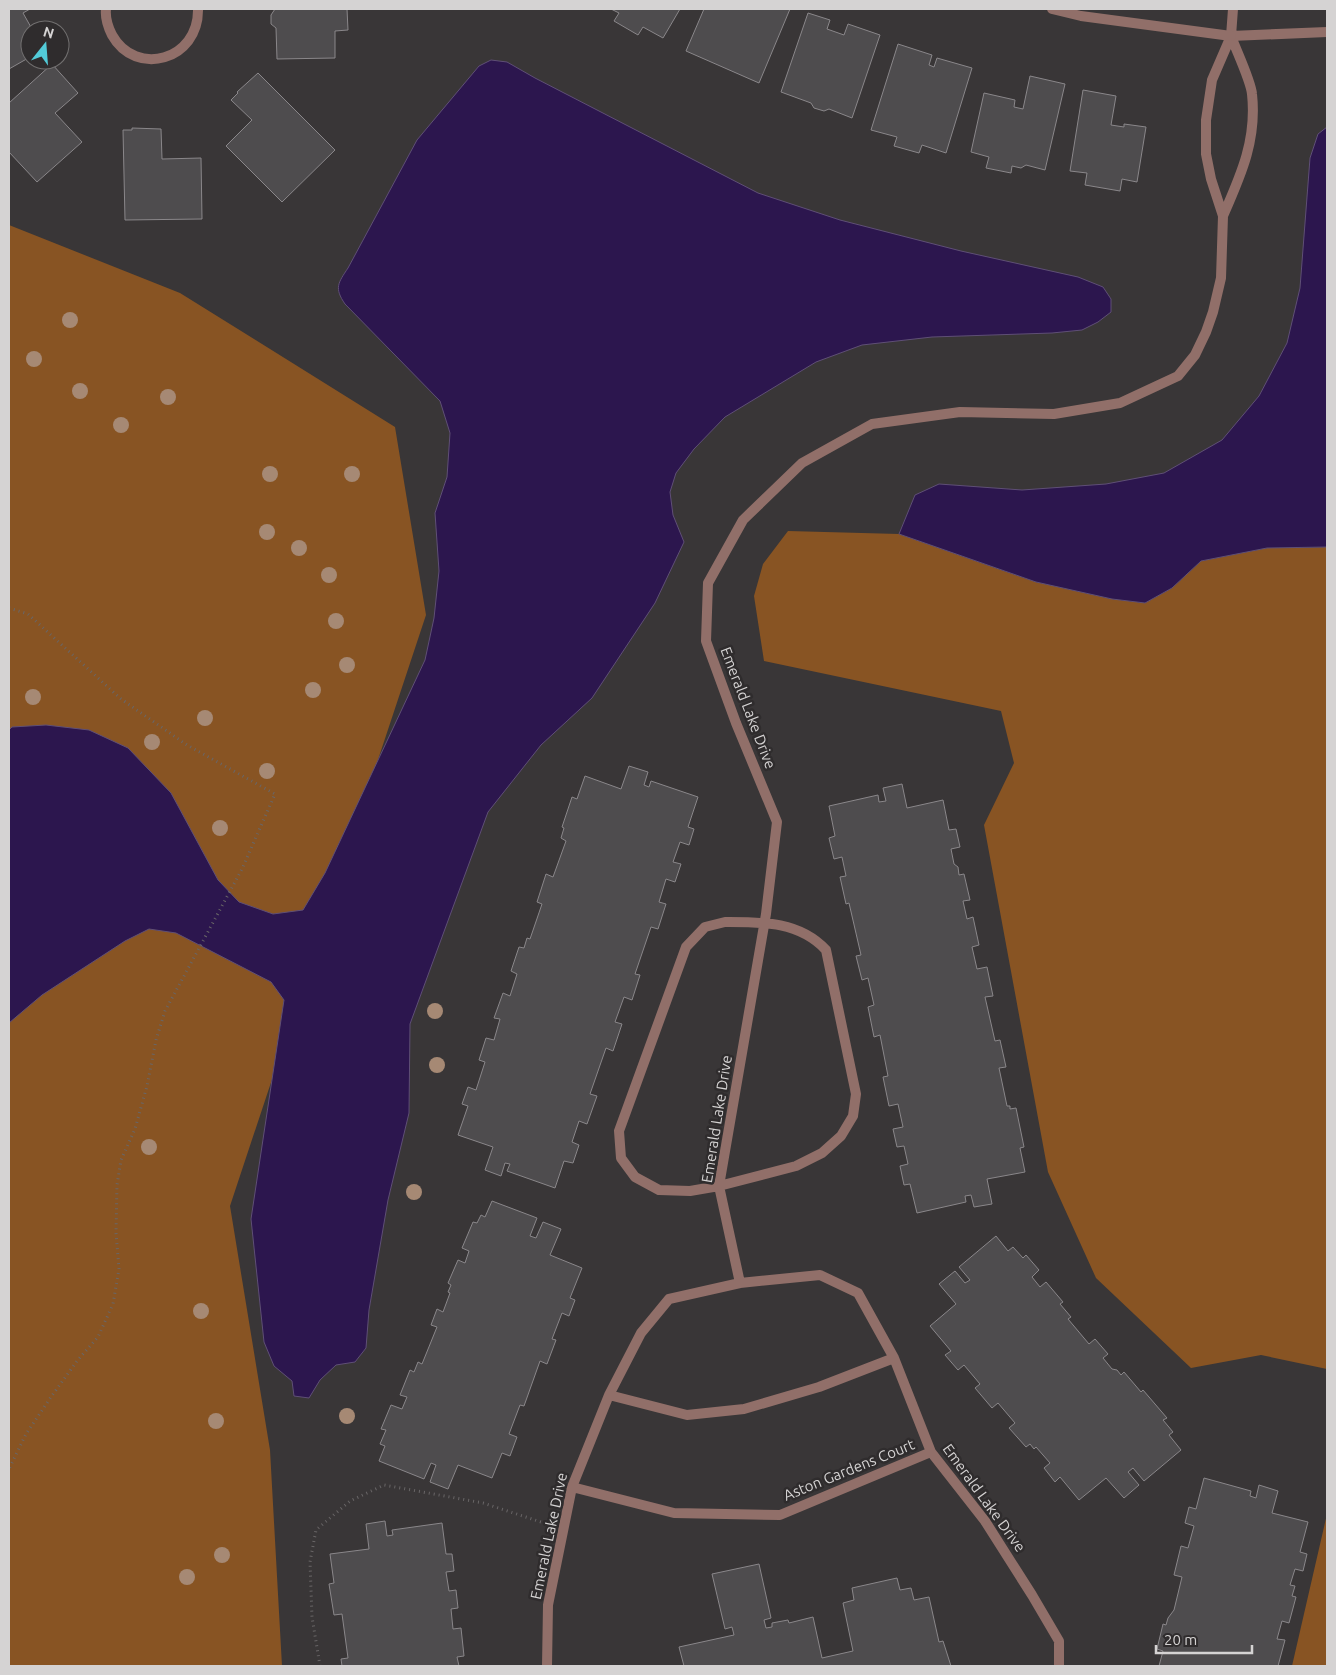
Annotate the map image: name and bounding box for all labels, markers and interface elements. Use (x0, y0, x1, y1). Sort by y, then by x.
north arrow (20, 20, 70, 70)
text: N (41, 23, 56, 42)
street label: Emerald Lake Drive (717, 645, 780, 771)
street label: Emerald Lake Drive (698, 1054, 735, 1184)
street label: Aston Gardens Court (781, 1435, 917, 1504)
street label: Emerald Lake Drive (940, 1441, 1029, 1555)
street label: Emerald Lake Drive (527, 1471, 570, 1601)
scale bar (1156, 1622, 1252, 1654)
text: 20 m (1164, 1631, 1197, 1648)

